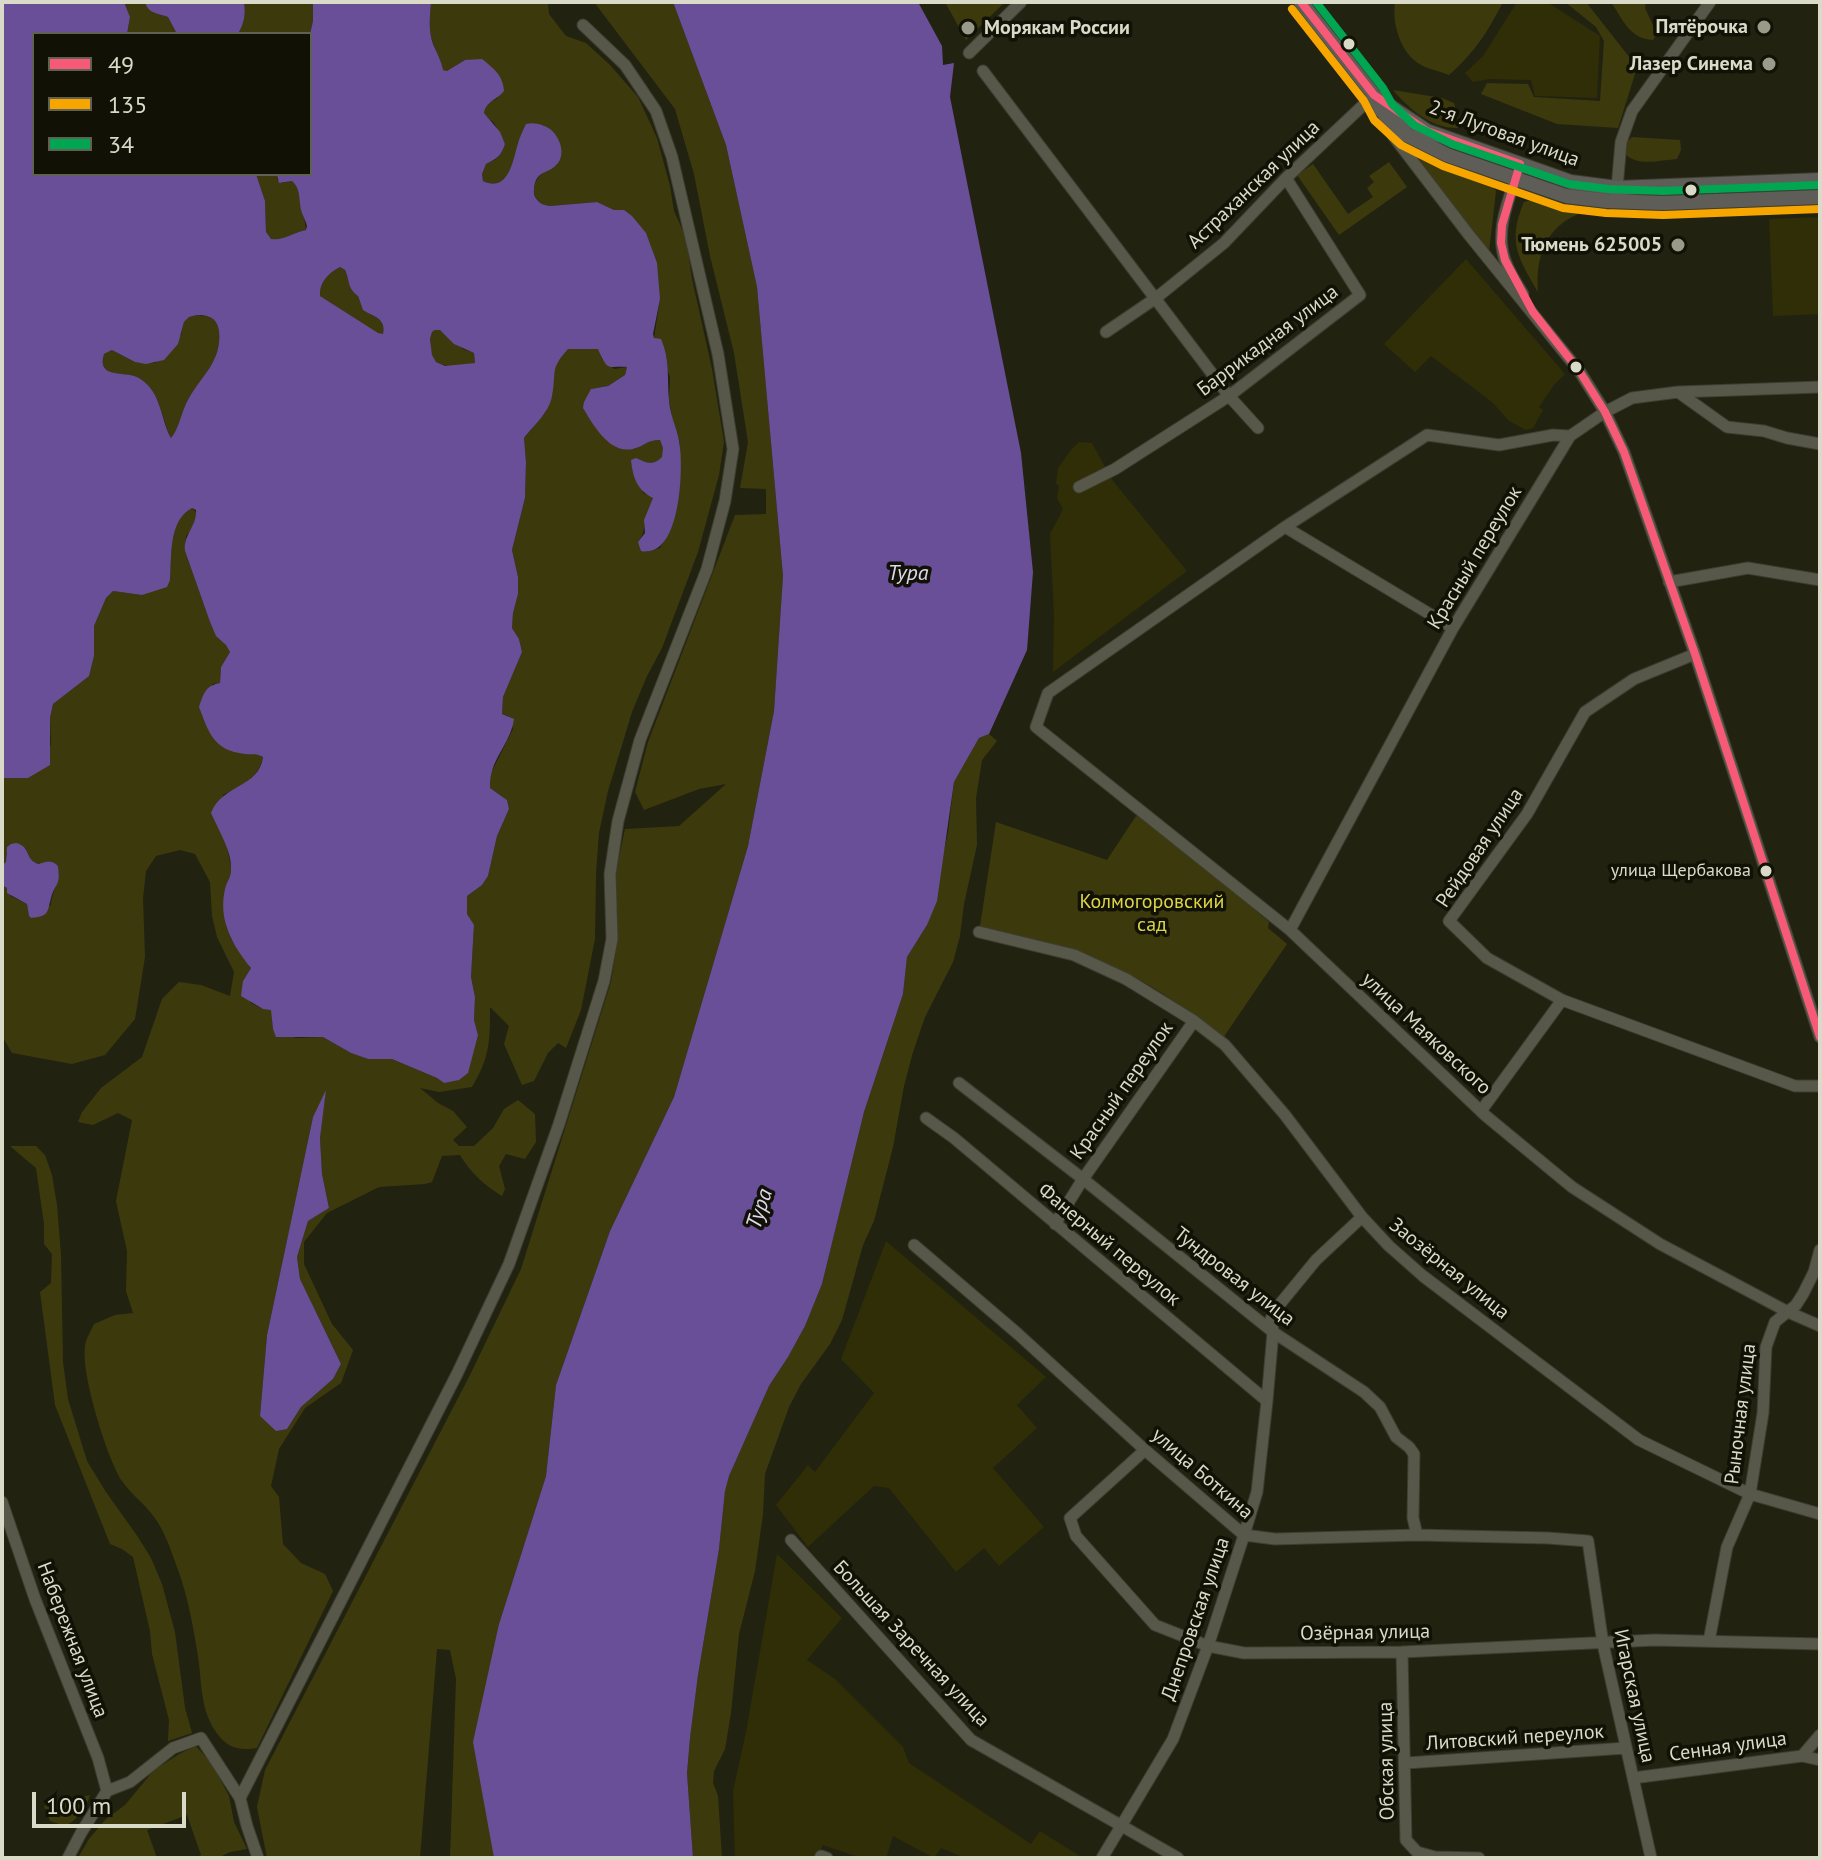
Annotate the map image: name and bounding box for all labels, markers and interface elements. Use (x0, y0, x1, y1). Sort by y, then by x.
place label: Пятёрочка (1655, 15, 1748, 39)
place label: Морякам России (984, 16, 1130, 40)
marker: Пятёрочка (1755, 18, 1773, 36)
marker: Морякам России (959, 19, 977, 37)
legend (32, 32, 312, 176)
unlabelled marker (1341, 36, 1357, 52)
text: 49 (108, 49, 134, 80)
place label: Лазер Синема (1630, 52, 1753, 76)
marker: Лазер Синема (1760, 55, 1778, 73)
text: 135 (108, 89, 147, 120)
street label: 2-я Луговая улица (1426, 96, 1582, 172)
street label: Астраханская улица (1183, 116, 1325, 254)
text: 34 (108, 129, 134, 160)
unlabelled marker (1683, 182, 1699, 198)
place label: Тюмень 625005 (1521, 233, 1662, 257)
marker: Тюмень 625005 (1669, 236, 1687, 254)
street label: Баррикадная улица (1193, 280, 1343, 402)
unlabelled marker (1568, 359, 1584, 375)
street label: Красный переулок (1423, 482, 1527, 634)
water label: Тура (888, 561, 928, 587)
street label: Рейдовая улица (1431, 784, 1529, 912)
place label: улица Щербакова (1611, 860, 1751, 882)
marker: улица Щербакова (1758, 863, 1774, 879)
park label: Колмогоровский сад (1080, 890, 1224, 937)
street label: улица Маяковского (1356, 968, 1496, 1100)
street label: Красный переулок (1065, 1017, 1179, 1165)
street label: Фанерный переулок (1033, 1178, 1185, 1312)
water label: Тура (741, 1185, 779, 1233)
street label: Заозёрная улица (1384, 1213, 1514, 1325)
street label: Тундровая улица (1169, 1222, 1299, 1332)
street label: Рыночная улица (1720, 1342, 1762, 1486)
street label: улица Боткина (1146, 1423, 1258, 1525)
street label: Днепровская улица (1157, 1534, 1235, 1704)
street label: Большая Заречная улица (828, 1556, 994, 1732)
street label: Набережная улица (31, 1559, 113, 1721)
street label: Озёрная улица (1300, 1620, 1430, 1646)
street label: Игарская улица (1608, 1627, 1660, 1765)
street label: Обская улица (1374, 1701, 1400, 1821)
street label: Литовский переулок (1425, 1720, 1605, 1756)
street label: Сенная улица (1668, 1727, 1788, 1767)
scale bar (36, 1776, 190, 1826)
text: 100 m (46, 1790, 111, 1821)

